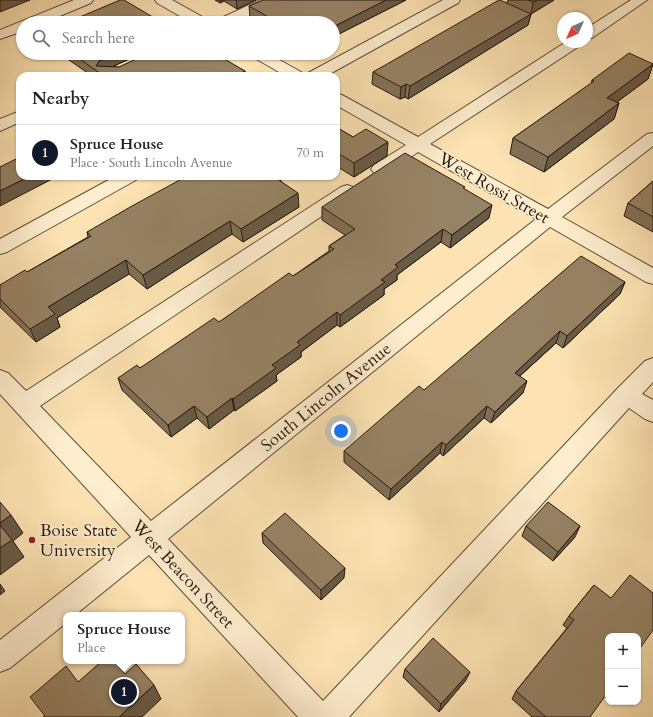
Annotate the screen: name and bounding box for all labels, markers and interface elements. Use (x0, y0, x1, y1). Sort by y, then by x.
north arrow (557, 12, 593, 48)
search box (16, 16, 340, 60)
icon: search (30, 27, 52, 49)
text: Search here (62, 28, 135, 48)
text: Nearby (32, 87, 89, 110)
text: Spruce House (70, 134, 164, 154)
text: 1 (42, 144, 48, 162)
text: 70 m (296, 144, 324, 162)
street label: West Rossi Street (433, 146, 554, 229)
text: Place · South Lincoln Avenue (70, 154, 232, 172)
street label: South Lincoln Avenue (256, 337, 396, 457)
your location (331, 421, 351, 441)
street label: West Beacon Street (126, 514, 240, 634)
place label: Boise State University (40, 519, 118, 562)
marker: Boise State University (27, 535, 37, 545)
popup (63, 612, 185, 664)
text: Spruce House (77, 619, 171, 639)
map controls (605, 633, 641, 705)
button: + (605, 633, 641, 669)
text: Place (77, 639, 106, 657)
button: − (605, 669, 641, 705)
pin: 1 (111, 677, 137, 707)

